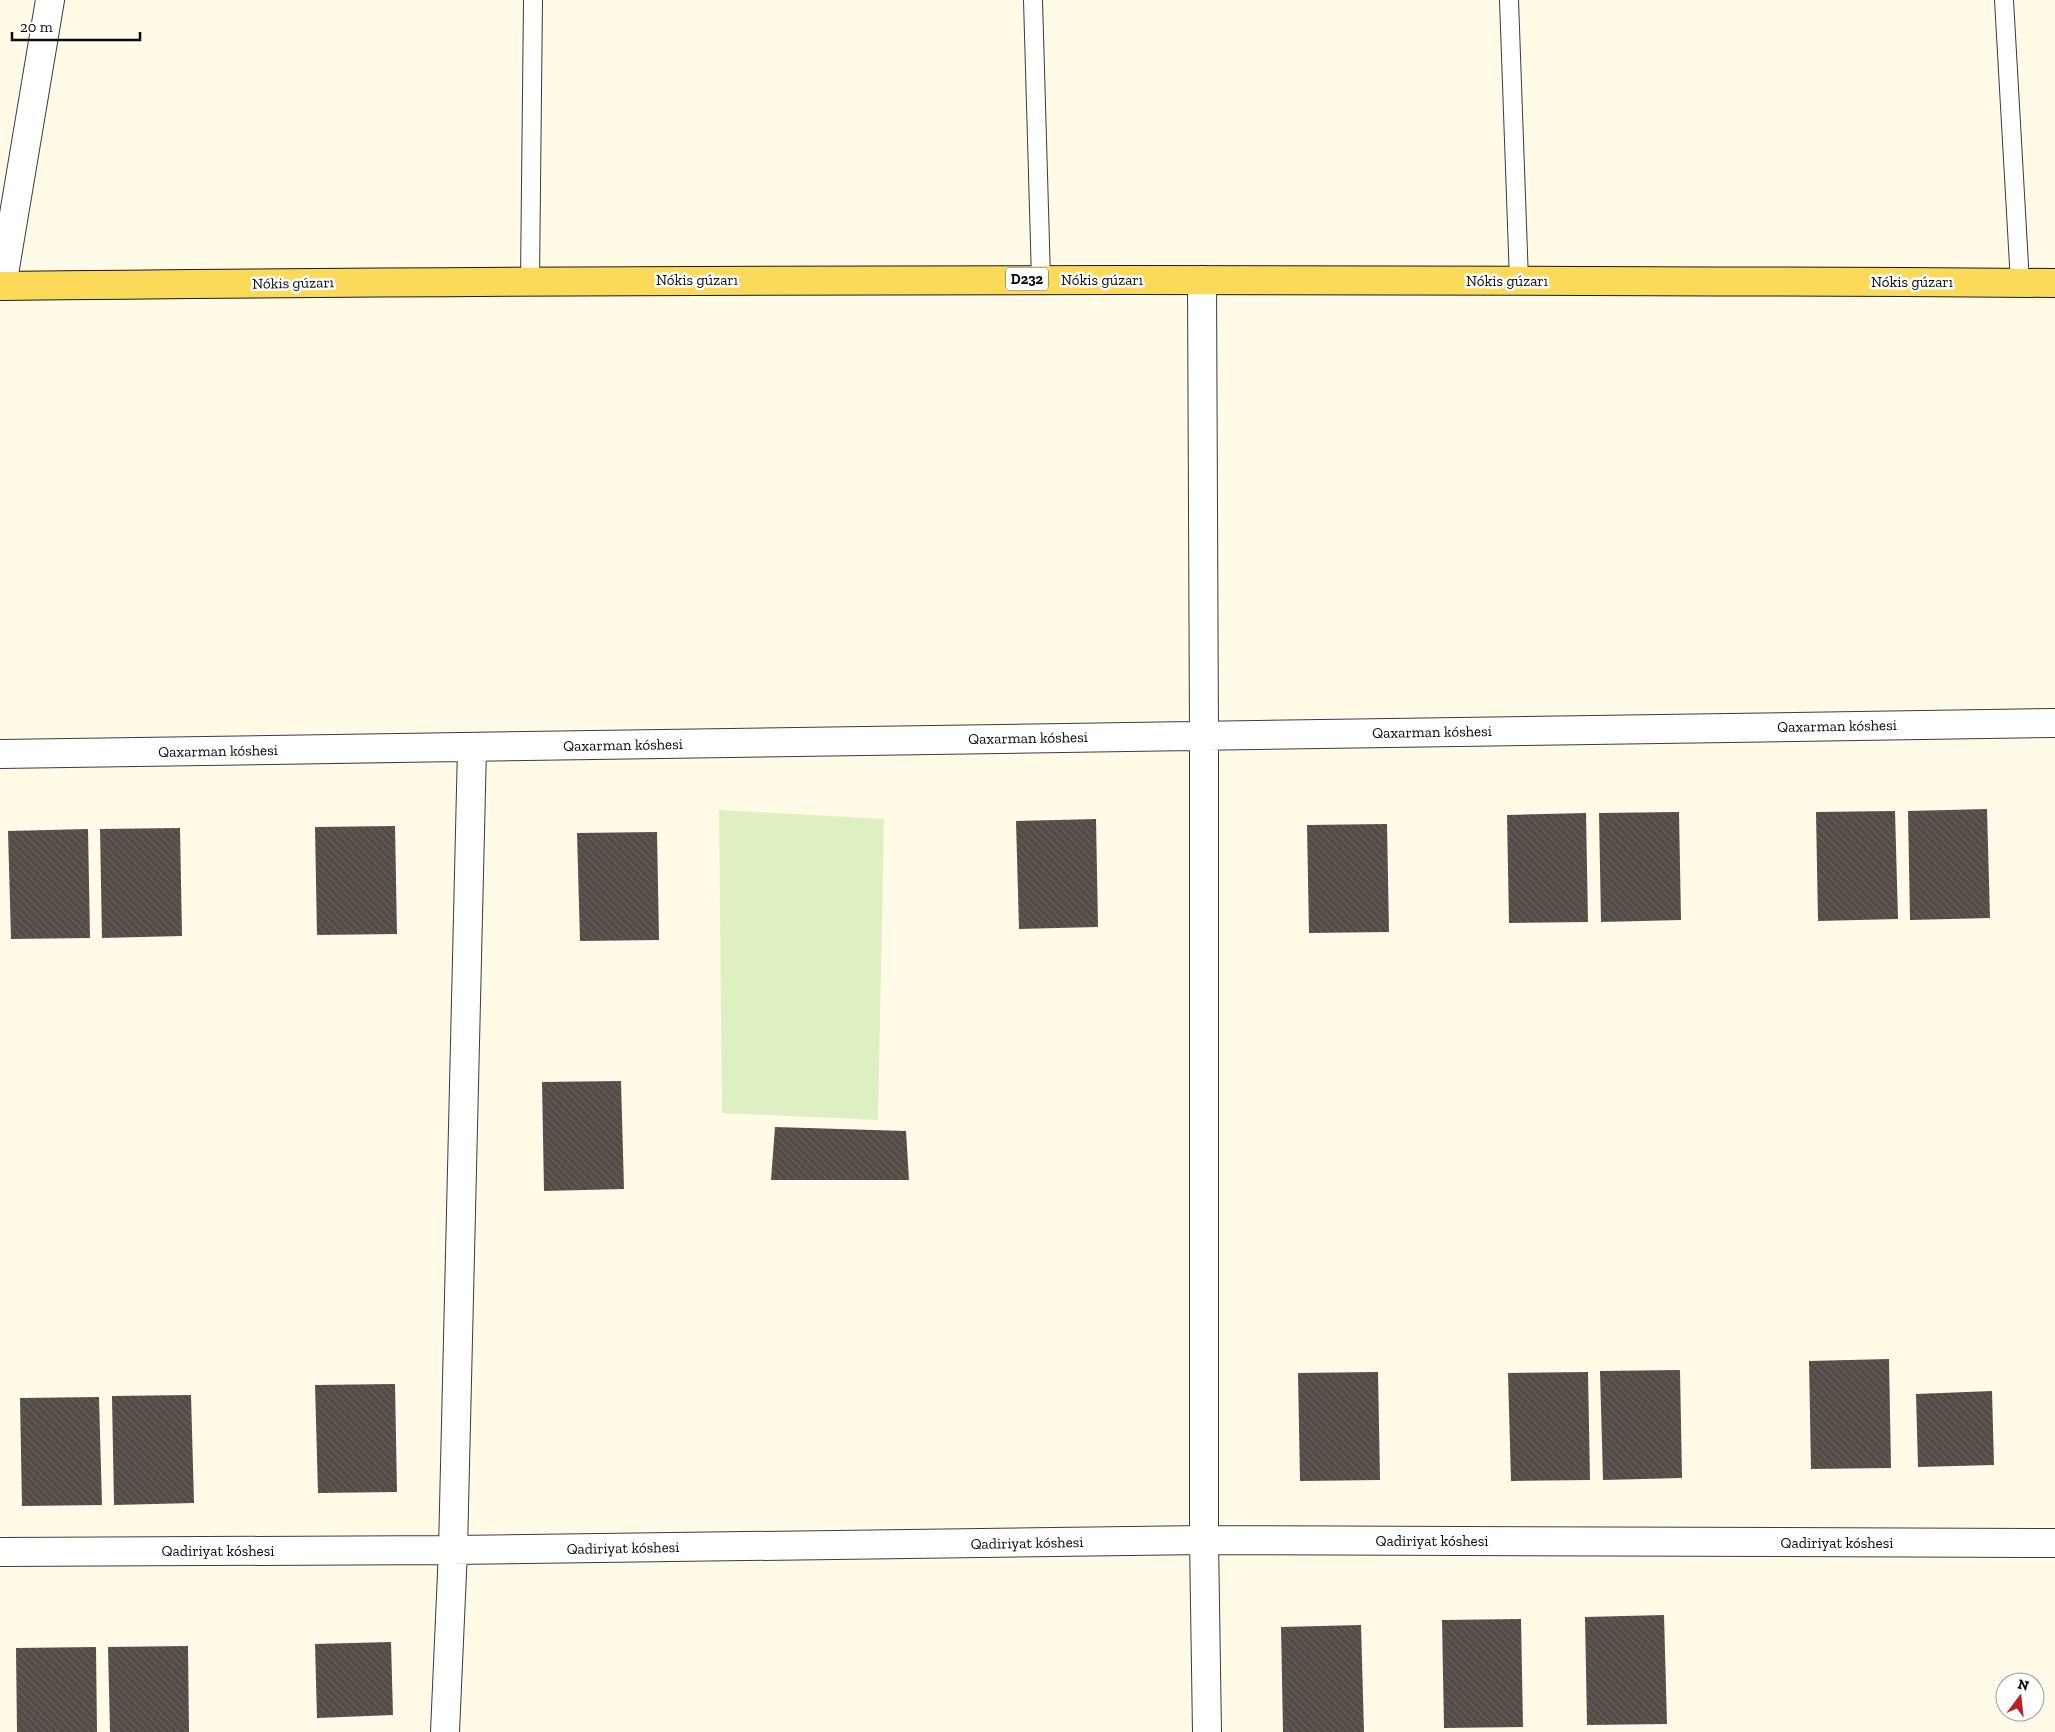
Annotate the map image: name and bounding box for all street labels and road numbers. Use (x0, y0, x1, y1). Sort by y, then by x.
road number: D232 (1006, 268, 1048, 290)
street label: Nókis gúzarı (656, 271, 738, 289)
street label: Nókis gúzarı (1061, 271, 1143, 289)
street label: Nókis gúzarı (1466, 272, 1548, 290)
street label: Nókis gúzarı (252, 273, 334, 293)
street label: Nókis gúzarı (1871, 273, 1953, 291)
street label: Qaxarman kóshesi (1777, 716, 1897, 736)
street label: Qaxarman kóshesi (1372, 722, 1492, 742)
street label: Qaxarman kóshesi (968, 728, 1088, 748)
street label: Qaxarman kóshesi (563, 735, 683, 755)
street label: Qaxarman kóshesi (158, 741, 278, 761)
street label: Qadiriyat kóshesi (1376, 1532, 1488, 1550)
street label: Qadiriyat kóshesi (970, 1533, 1084, 1553)
street label: Qadiriyat kóshesi (1781, 1534, 1893, 1552)
street label: Qadiriyat kóshesi (566, 1538, 680, 1558)
street label: Qadiriyat kóshesi (162, 1542, 274, 1560)

